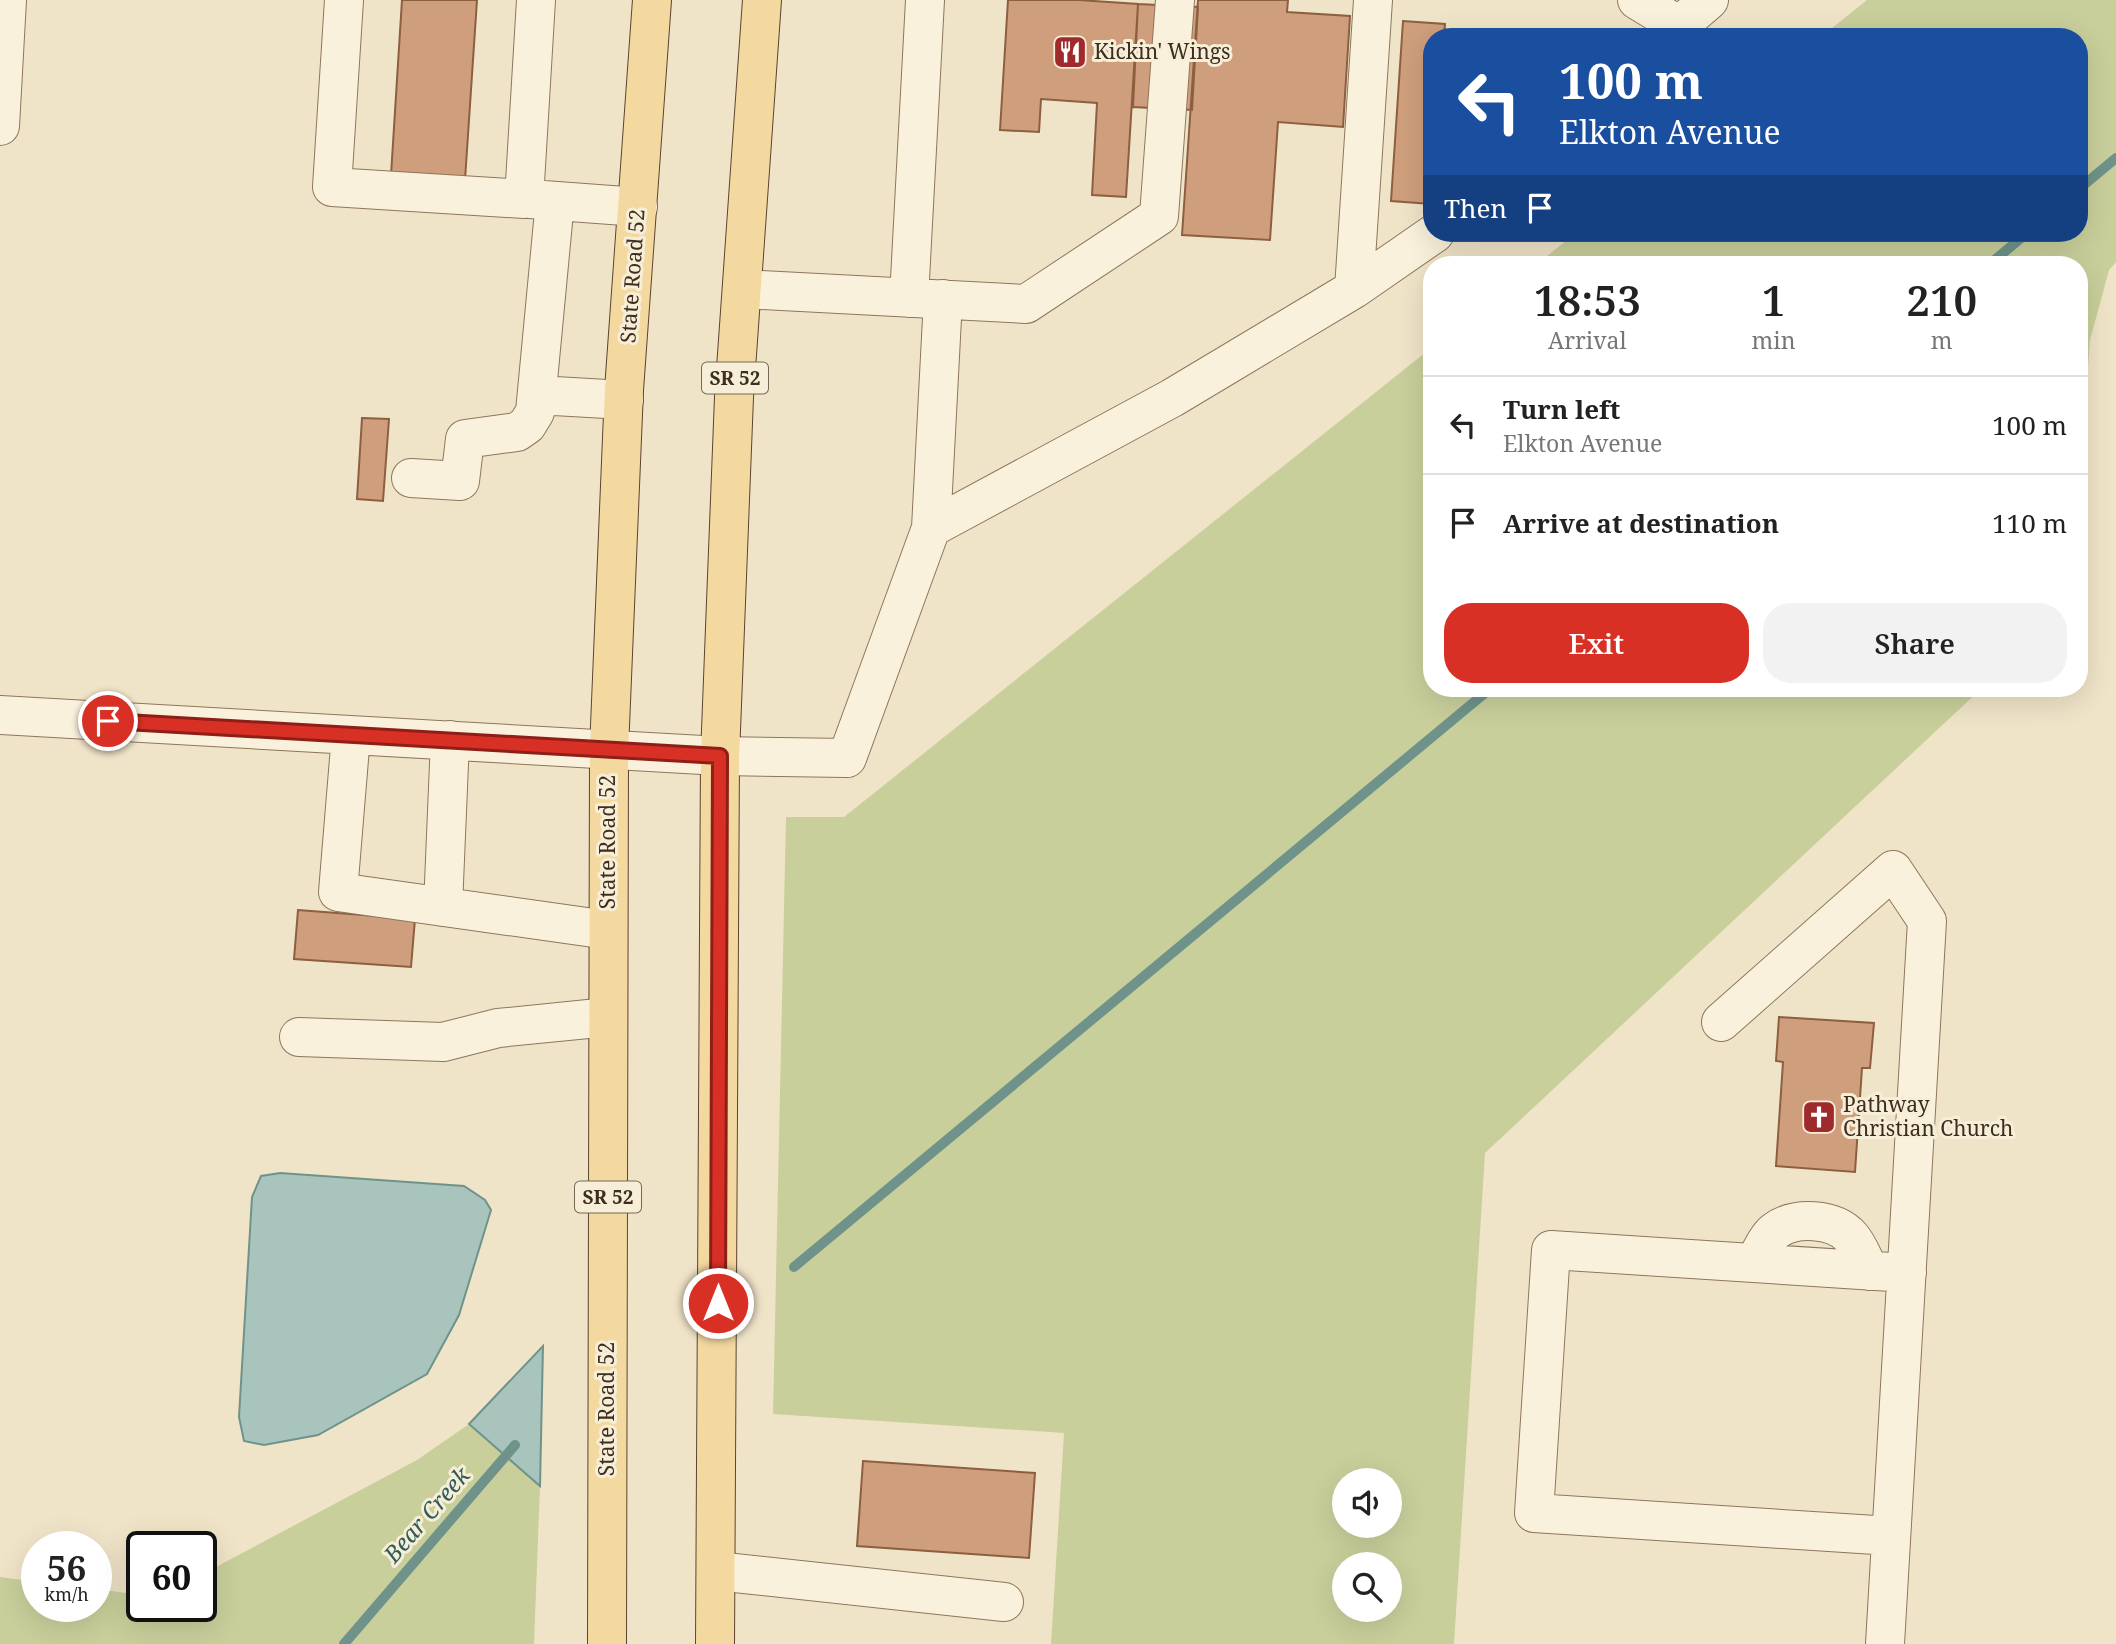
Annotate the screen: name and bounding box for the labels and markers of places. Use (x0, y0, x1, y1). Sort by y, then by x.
restaurant icon: Kickin' Wings (1051, 33, 1089, 71)
place label: Kickin' Wings (1094, 37, 1231, 65)
pin (78, 691, 138, 751)
place label: Pathway Christian Church (1843, 1090, 2013, 1142)
church icon: Pathway Christian Church (1800, 1098, 1838, 1136)

